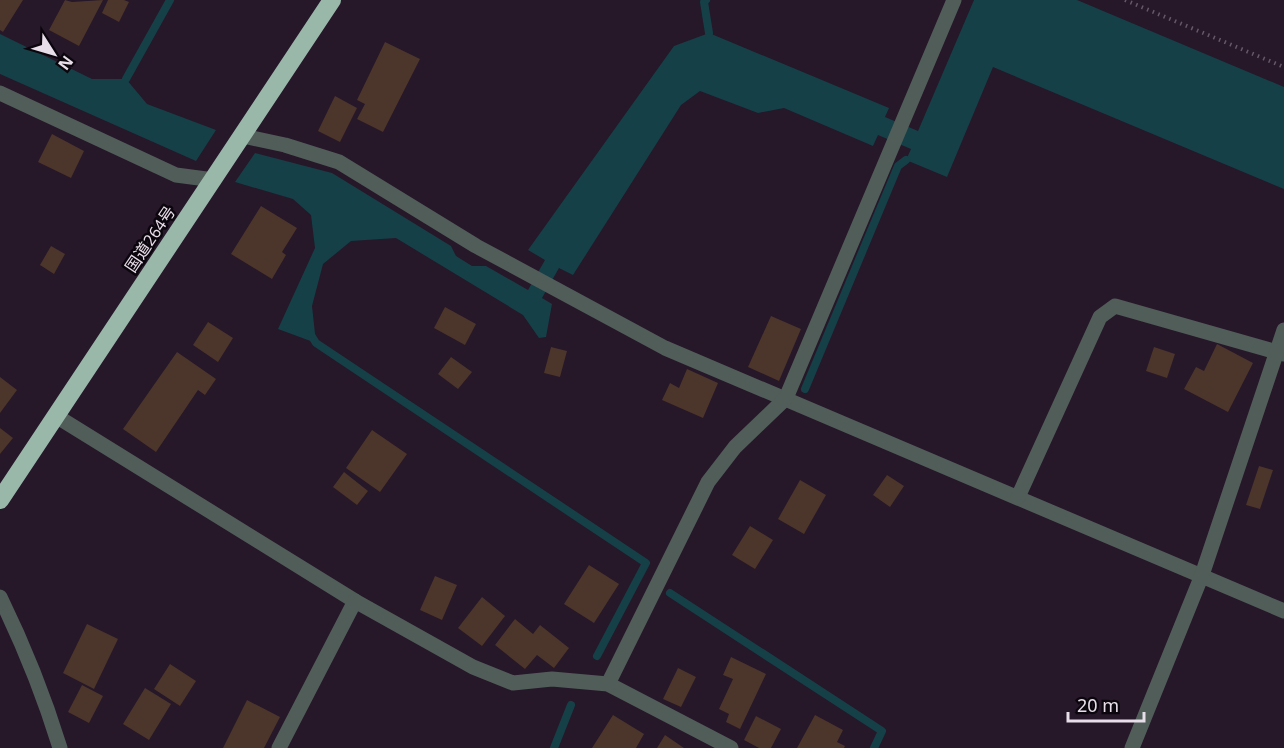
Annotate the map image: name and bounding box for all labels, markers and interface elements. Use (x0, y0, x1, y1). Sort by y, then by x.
north arrow (24, 24, 84, 84)
text: N (53, 51, 79, 75)
street label: 国道264号 (120, 202, 180, 276)
scale bar (1068, 685, 1144, 723)
text: 20 m (1077, 693, 1119, 717)

